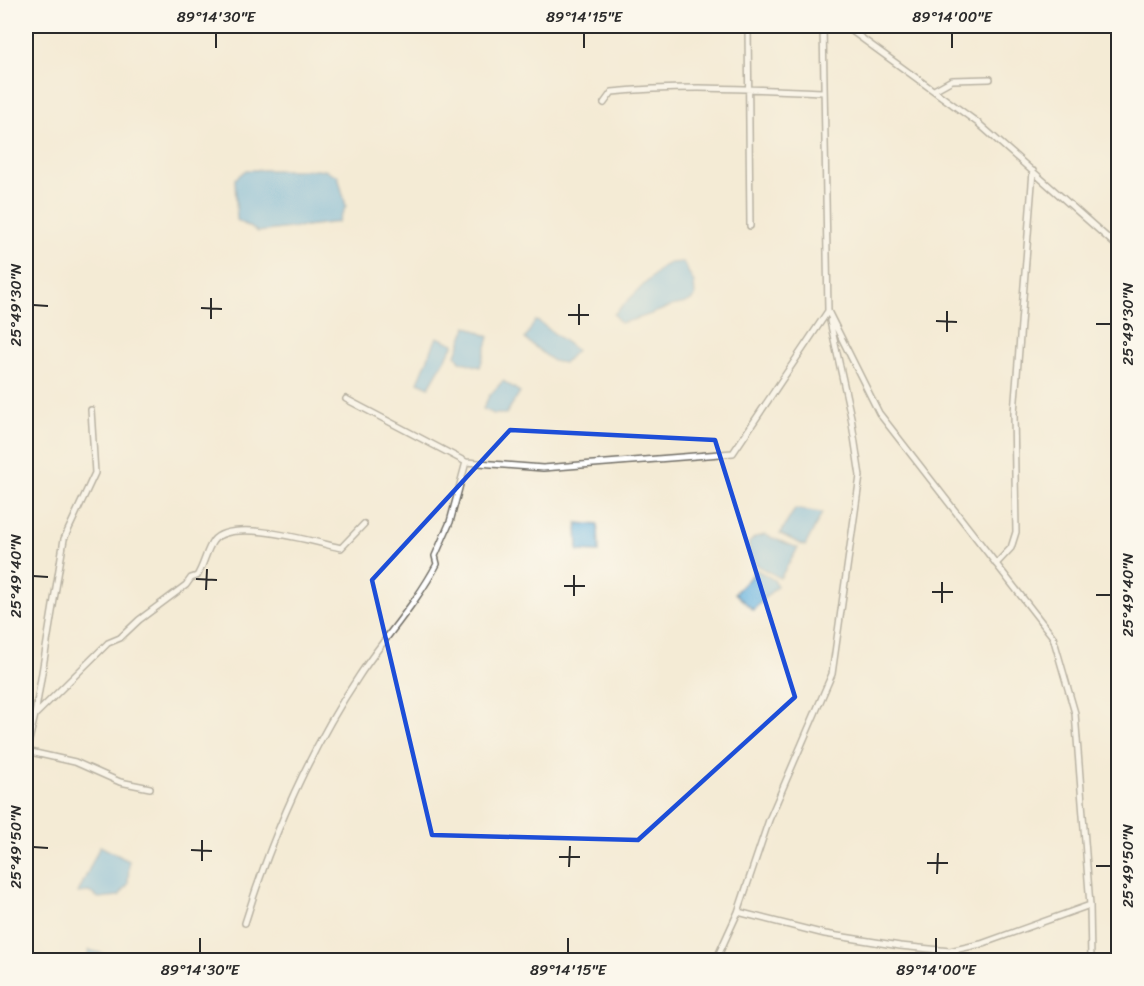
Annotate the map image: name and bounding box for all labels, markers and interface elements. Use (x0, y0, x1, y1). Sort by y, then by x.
text: 89°14'30"E (177, 4, 257, 30)
text: 89°14'15"E (546, 4, 624, 30)
text: 89°14'00"E (912, 4, 993, 30)
text: 25°49'30"N (3, 263, 29, 346)
text: 25°49'30"N (1115, 282, 1141, 365)
text: 25°49'40"N (3, 533, 29, 618)
text: 25°49'40"N (1115, 552, 1141, 637)
text: 25°49'50"N (3, 805, 29, 889)
text: 25°49'50"N (1115, 824, 1141, 908)
text: 89°14'30"E (161, 957, 241, 983)
text: 89°14'15"E (530, 957, 608, 983)
text: 89°14'00"E (896, 957, 977, 983)

